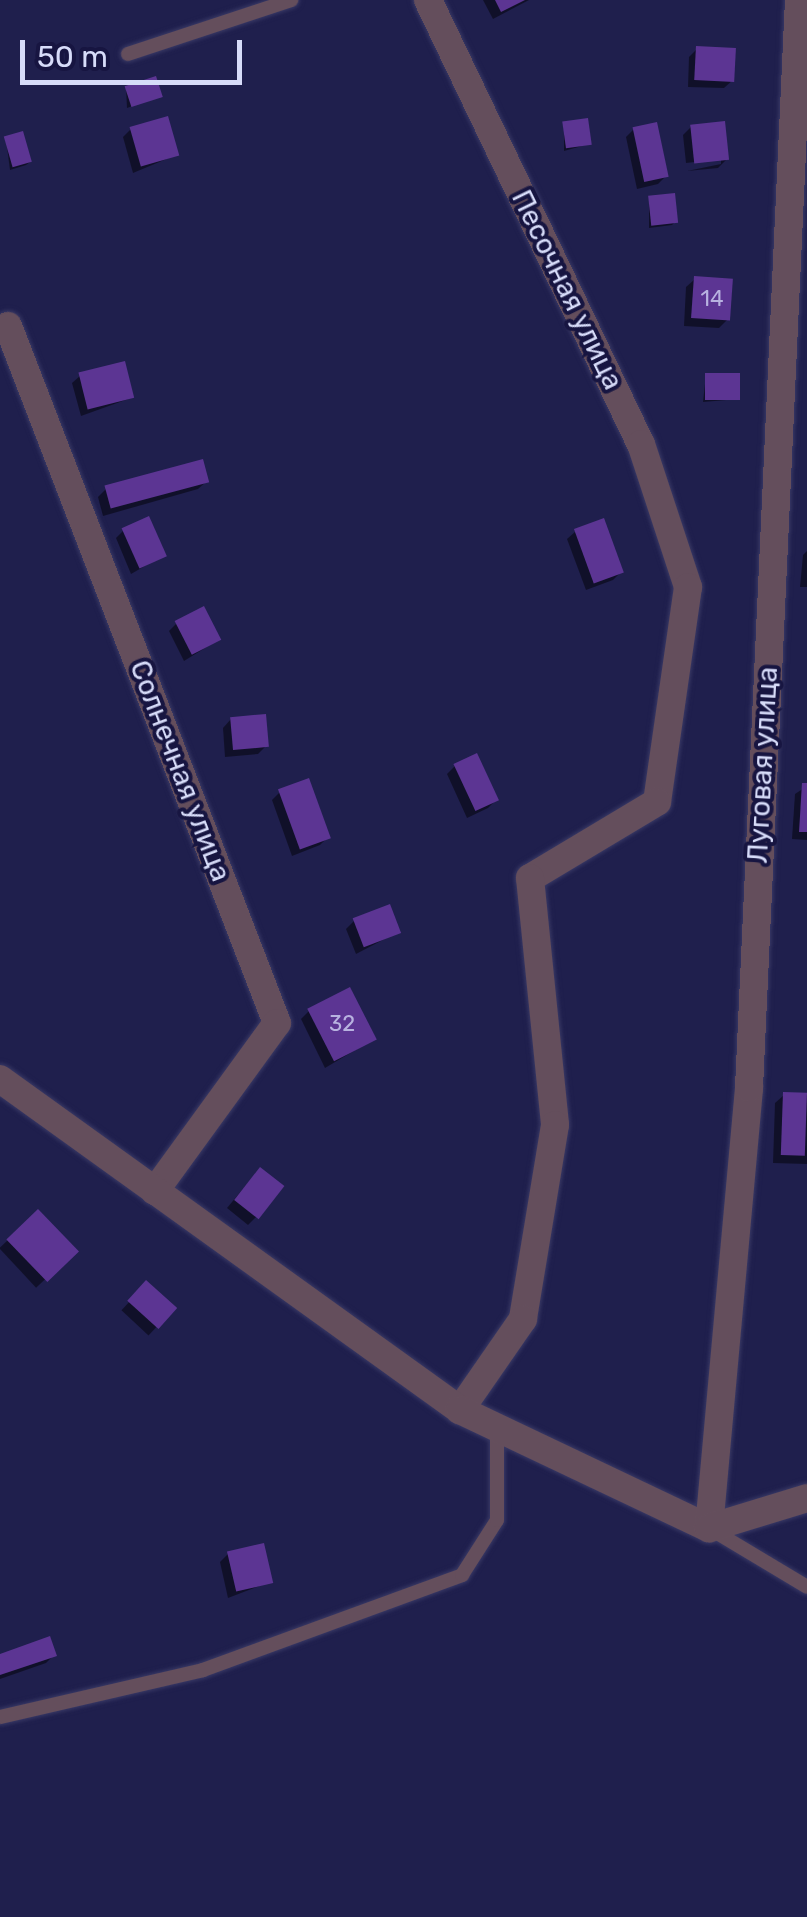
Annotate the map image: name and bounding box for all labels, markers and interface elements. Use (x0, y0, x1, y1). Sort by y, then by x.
scale bar (25, 20, 248, 82)
text: 50 m (37, 39, 108, 75)
street label: Песочная улица (504, 185, 630, 395)
house number: 14 (700, 286, 724, 312)
street label: Солнечная улица (122, 656, 238, 886)
street label: Луговая улица (741, 666, 785, 864)
house number: 32 (329, 1011, 355, 1037)

